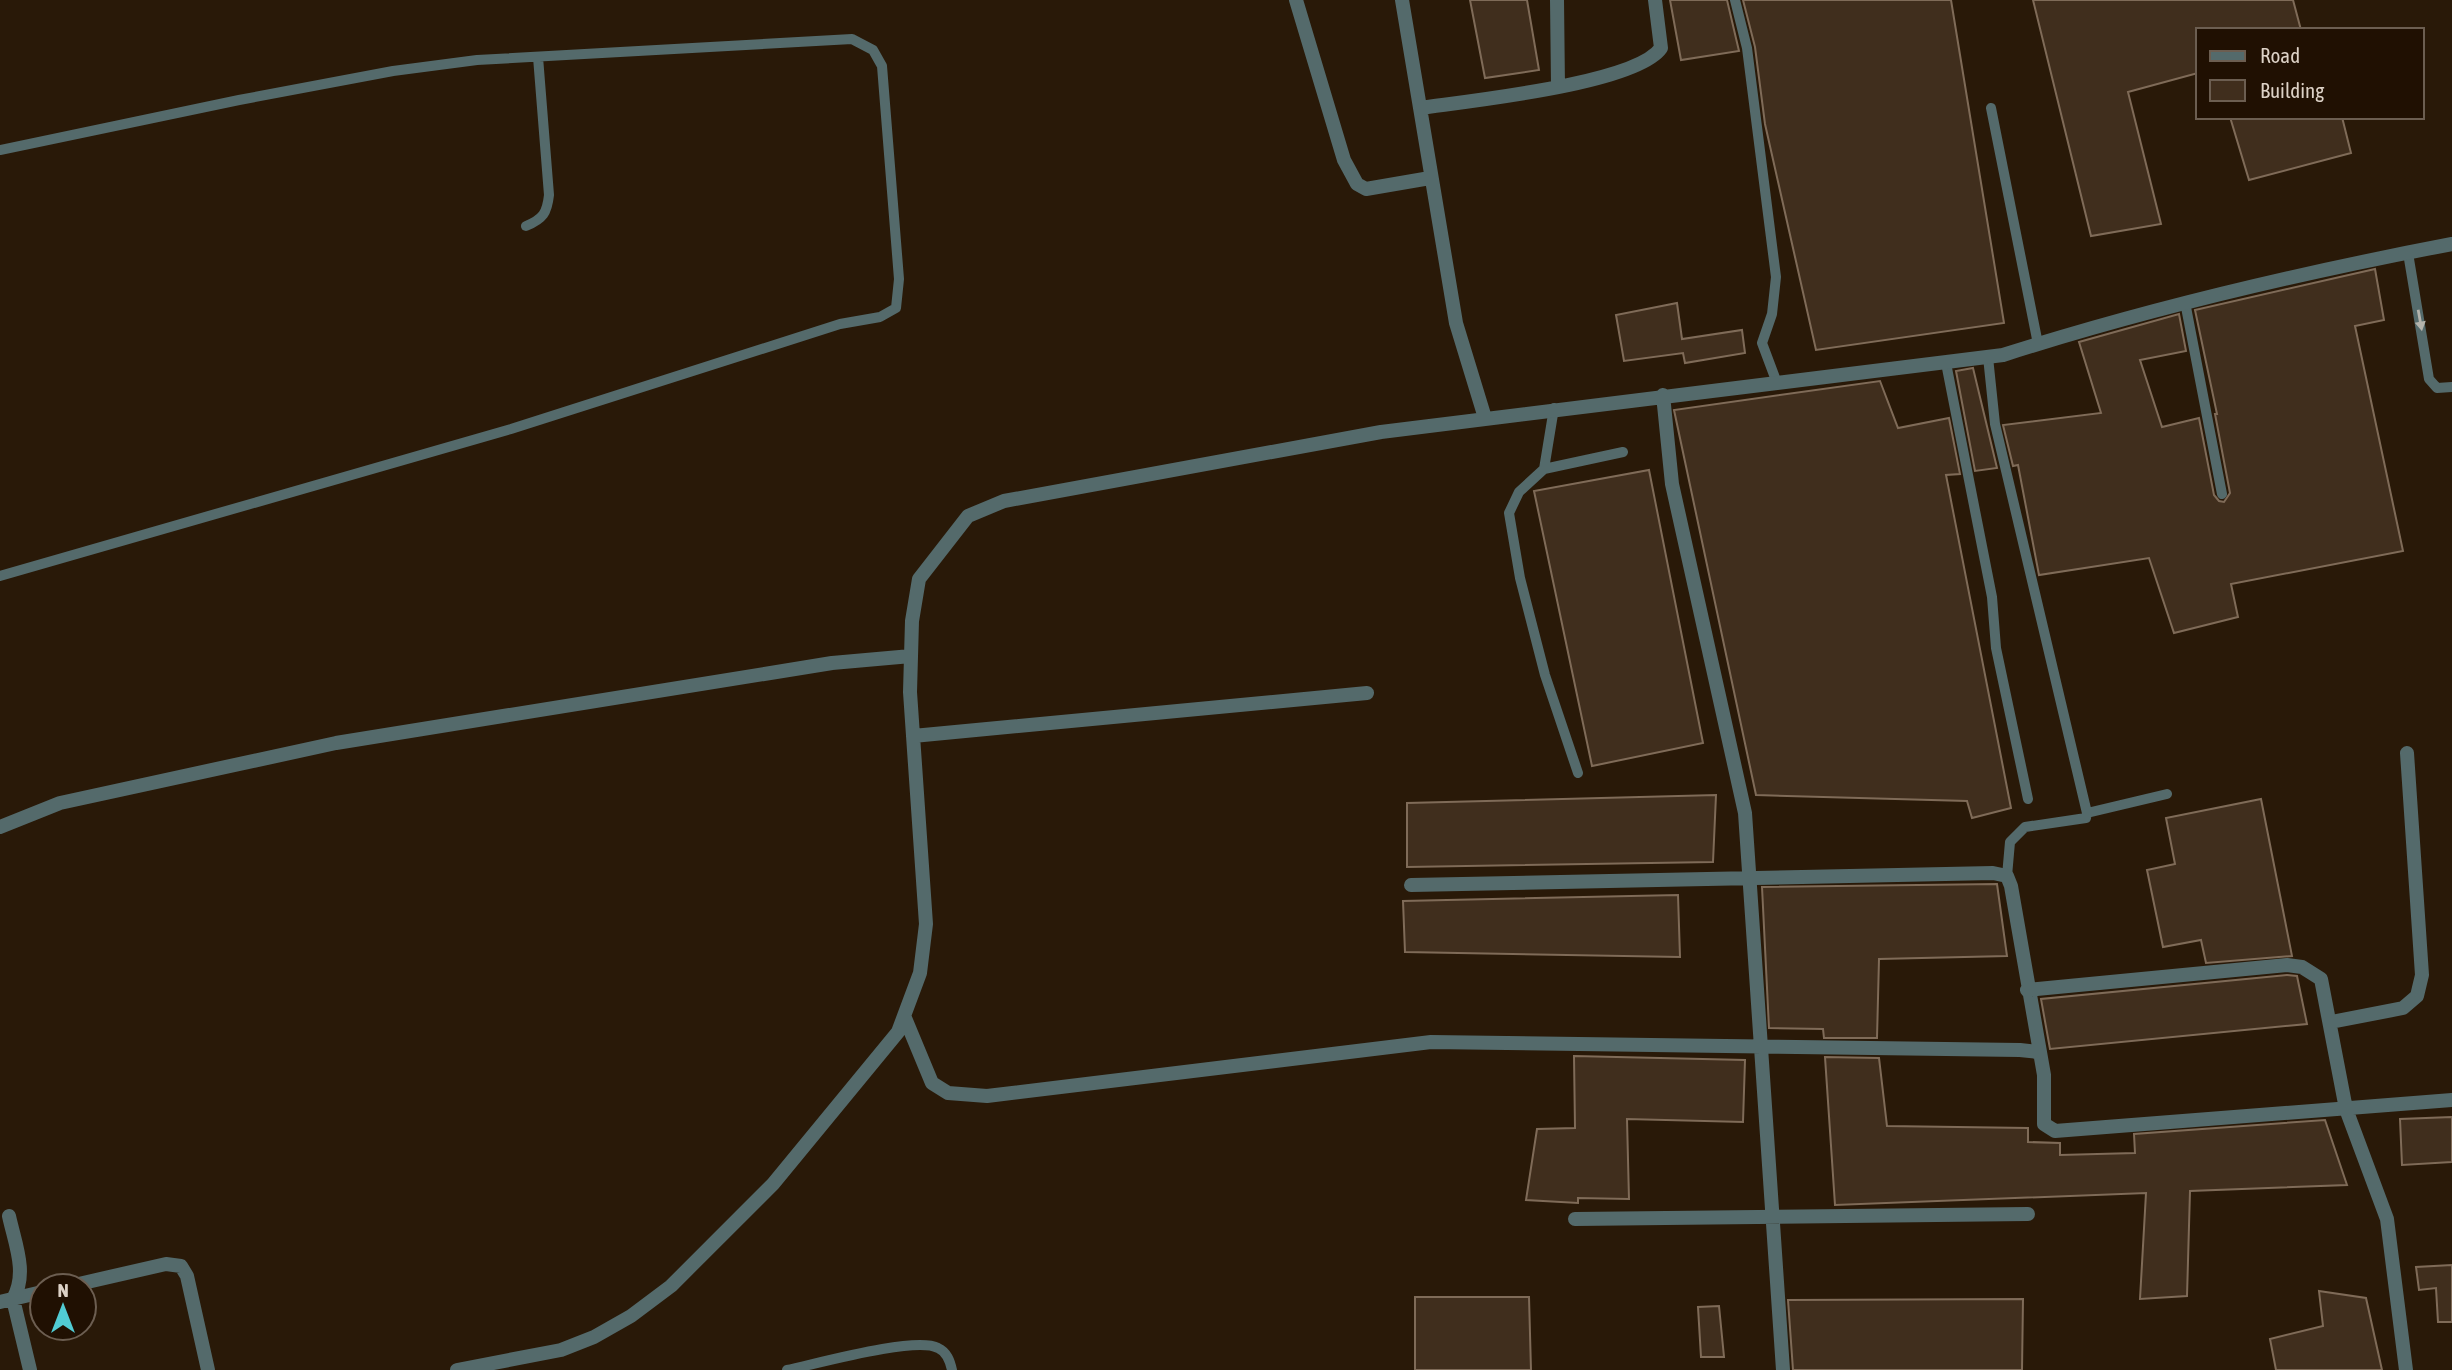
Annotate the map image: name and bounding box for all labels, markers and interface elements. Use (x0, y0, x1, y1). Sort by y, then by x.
legend (2196, 28, 2424, 119)
text: Road (2260, 43, 2300, 67)
text: Building (2260, 78, 2324, 102)
one-way arrow (2415, 309, 2426, 331)
north arrow (28, 1272, 98, 1342)
text: N (57, 1279, 69, 1301)

